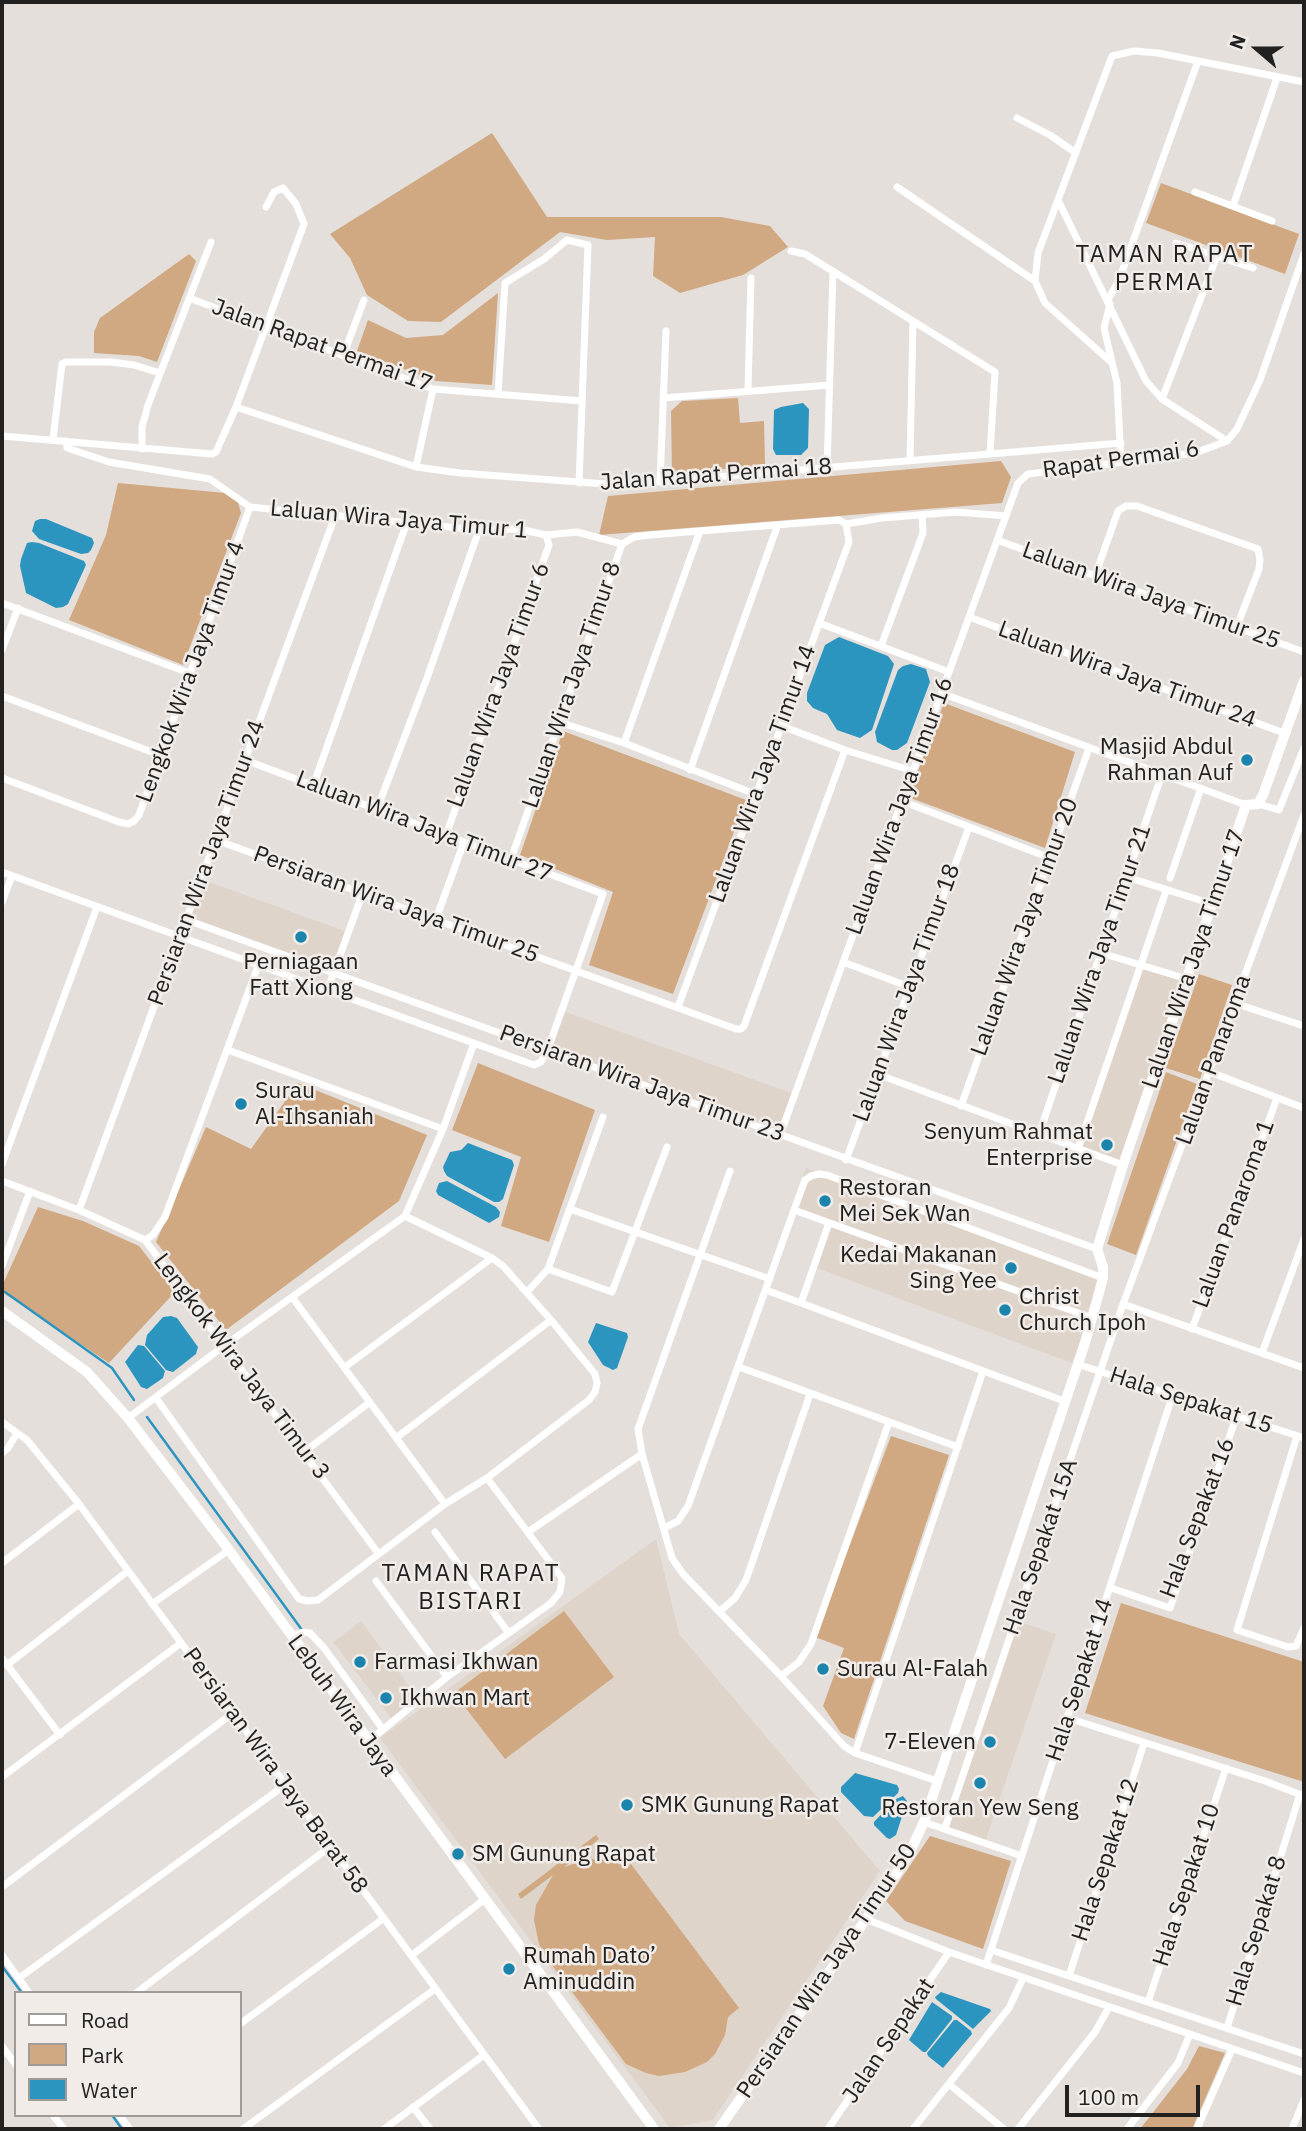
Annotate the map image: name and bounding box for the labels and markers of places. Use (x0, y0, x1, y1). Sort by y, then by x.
place label: Masjid Abdul Rahman Auf (1100, 733, 1233, 787)
marker: Masjid Abdul Rahman Auf (1239, 752, 1255, 768)
marker: Perniagaan Fatt Xiong (293, 929, 309, 945)
place label: Perniagaan Fatt Xiong (243, 948, 359, 1002)
place label: Surau Al-Ihsaniah (255, 1077, 374, 1131)
marker: Surau Al-Ihsaniah (233, 1096, 249, 1112)
place label: Senyum Rahmat Enterprise (924, 1118, 1093, 1172)
marker: Senyum Rahmat Enterprise (1099, 1137, 1115, 1153)
place label: Restoran Mei Sek Wan (839, 1174, 971, 1228)
marker: Restoran Mei Sek Wan (817, 1193, 833, 1209)
place label: Kedai Makanan Sing Yee (840, 1241, 997, 1295)
marker: Kedai Makanan Sing Yee (1003, 1260, 1019, 1276)
place label: Christ Church Ipoh (1019, 1283, 1146, 1337)
marker: Christ Church Ipoh (997, 1302, 1013, 1318)
place label: Farmasi Ikhwan (374, 1648, 538, 1676)
marker: Farmasi Ikhwan (352, 1654, 368, 1670)
place label: Surau Al-Falah (837, 1655, 988, 1683)
marker: Surau Al-Falah (815, 1661, 831, 1677)
place label: Ikhwan Mart (400, 1684, 530, 1712)
marker: Ikhwan Mart (378, 1690, 394, 1706)
place label: 7-Eleven (884, 1728, 976, 1756)
marker: 7-Eleven (982, 1734, 998, 1750)
marker: Restoran Yew Seng (972, 1775, 988, 1791)
place label: SMK Gunung Rapat (641, 1791, 839, 1819)
place label: Restoran Yew Seng (881, 1794, 1079, 1822)
marker: SMK Gunung Rapat (619, 1797, 635, 1813)
place label: SM Gunung Rapat (472, 1840, 656, 1868)
marker: SM Gunung Rapat (450, 1846, 466, 1862)
place label: Rumah Dato’ Aminuddin (523, 1942, 656, 1996)
marker: Rumah Dato’ Aminuddin (501, 1961, 517, 1977)

